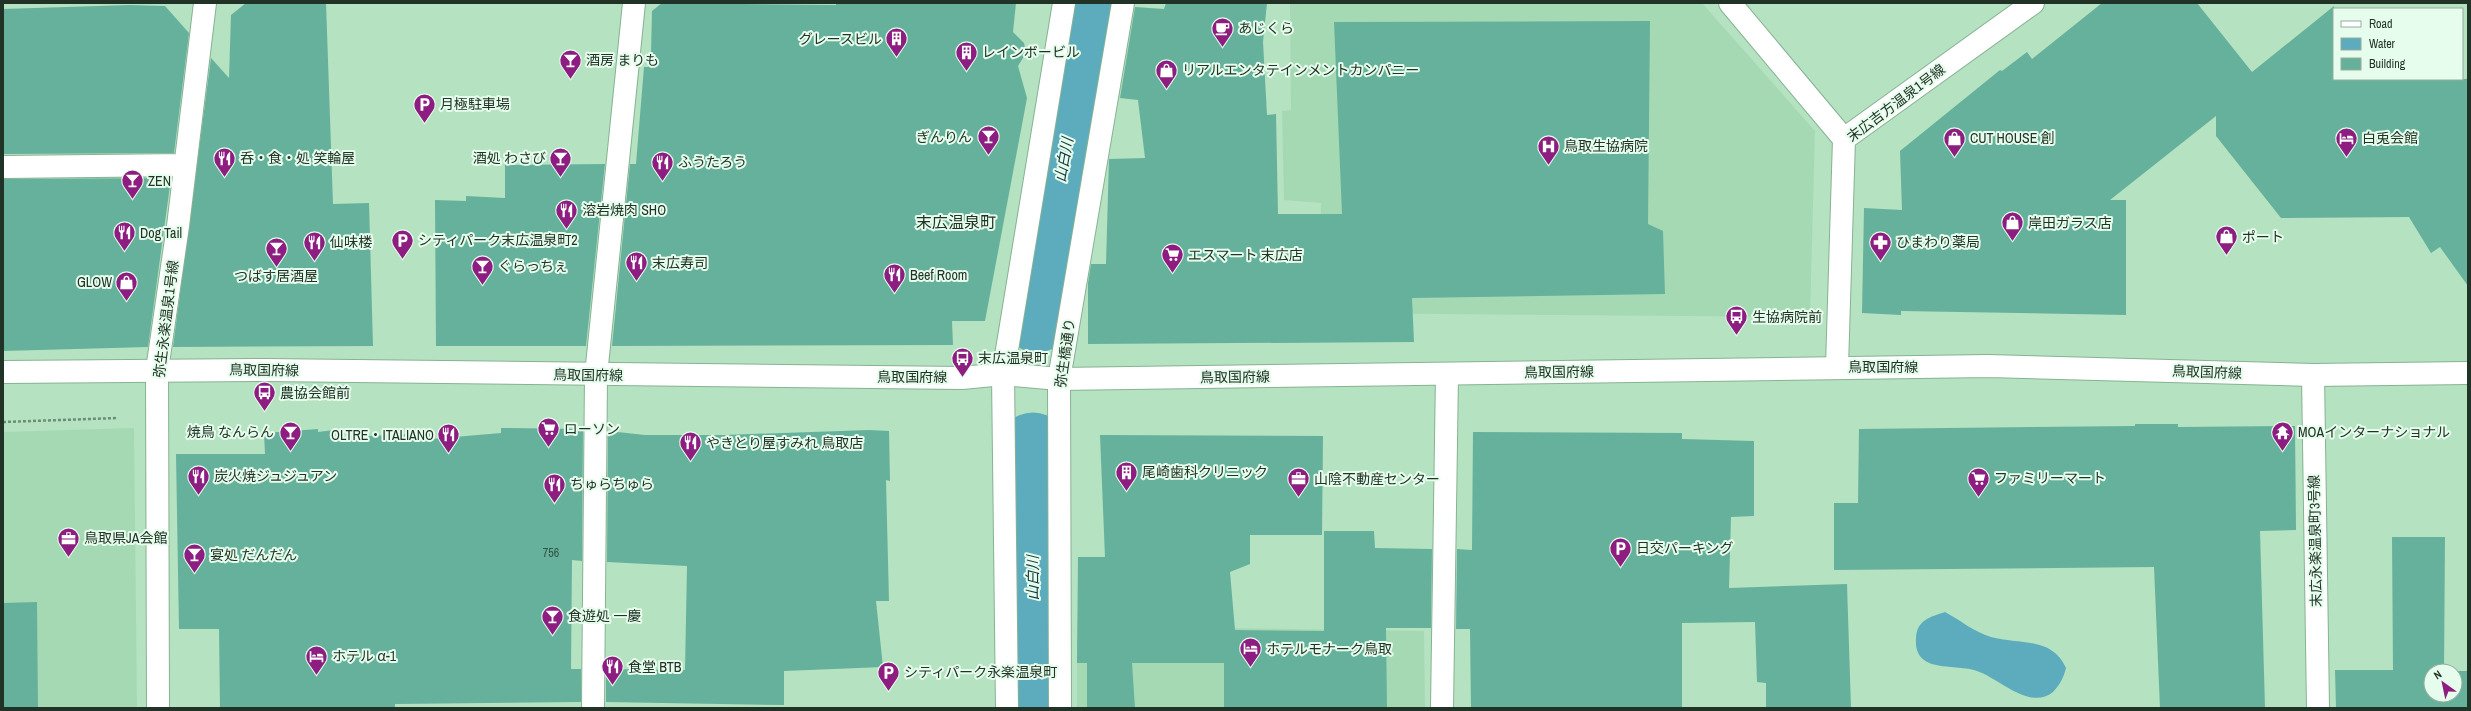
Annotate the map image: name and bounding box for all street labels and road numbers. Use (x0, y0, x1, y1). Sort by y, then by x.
street label: 末広吉方温泉1号線 (1843, 60, 1949, 146)
street label: 弥生永楽温泉1号線 (150, 259, 182, 379)
street label: 弥生橋通り (1051, 317, 1079, 389)
street label: 鳥取国府線 (1848, 358, 1918, 376)
street label: 鳥取国府線 (229, 360, 299, 380)
street label: 鳥取国府線 (1524, 362, 1594, 382)
street label: 鳥取国府線 (2172, 362, 2242, 382)
street label: 鳥取国府線 (553, 365, 623, 385)
street label: 鳥取国府線 (1200, 367, 1270, 387)
street label: 鳥取国府線 (877, 368, 947, 386)
street label: 末広永楽温泉町3号線 (2305, 475, 2325, 607)

